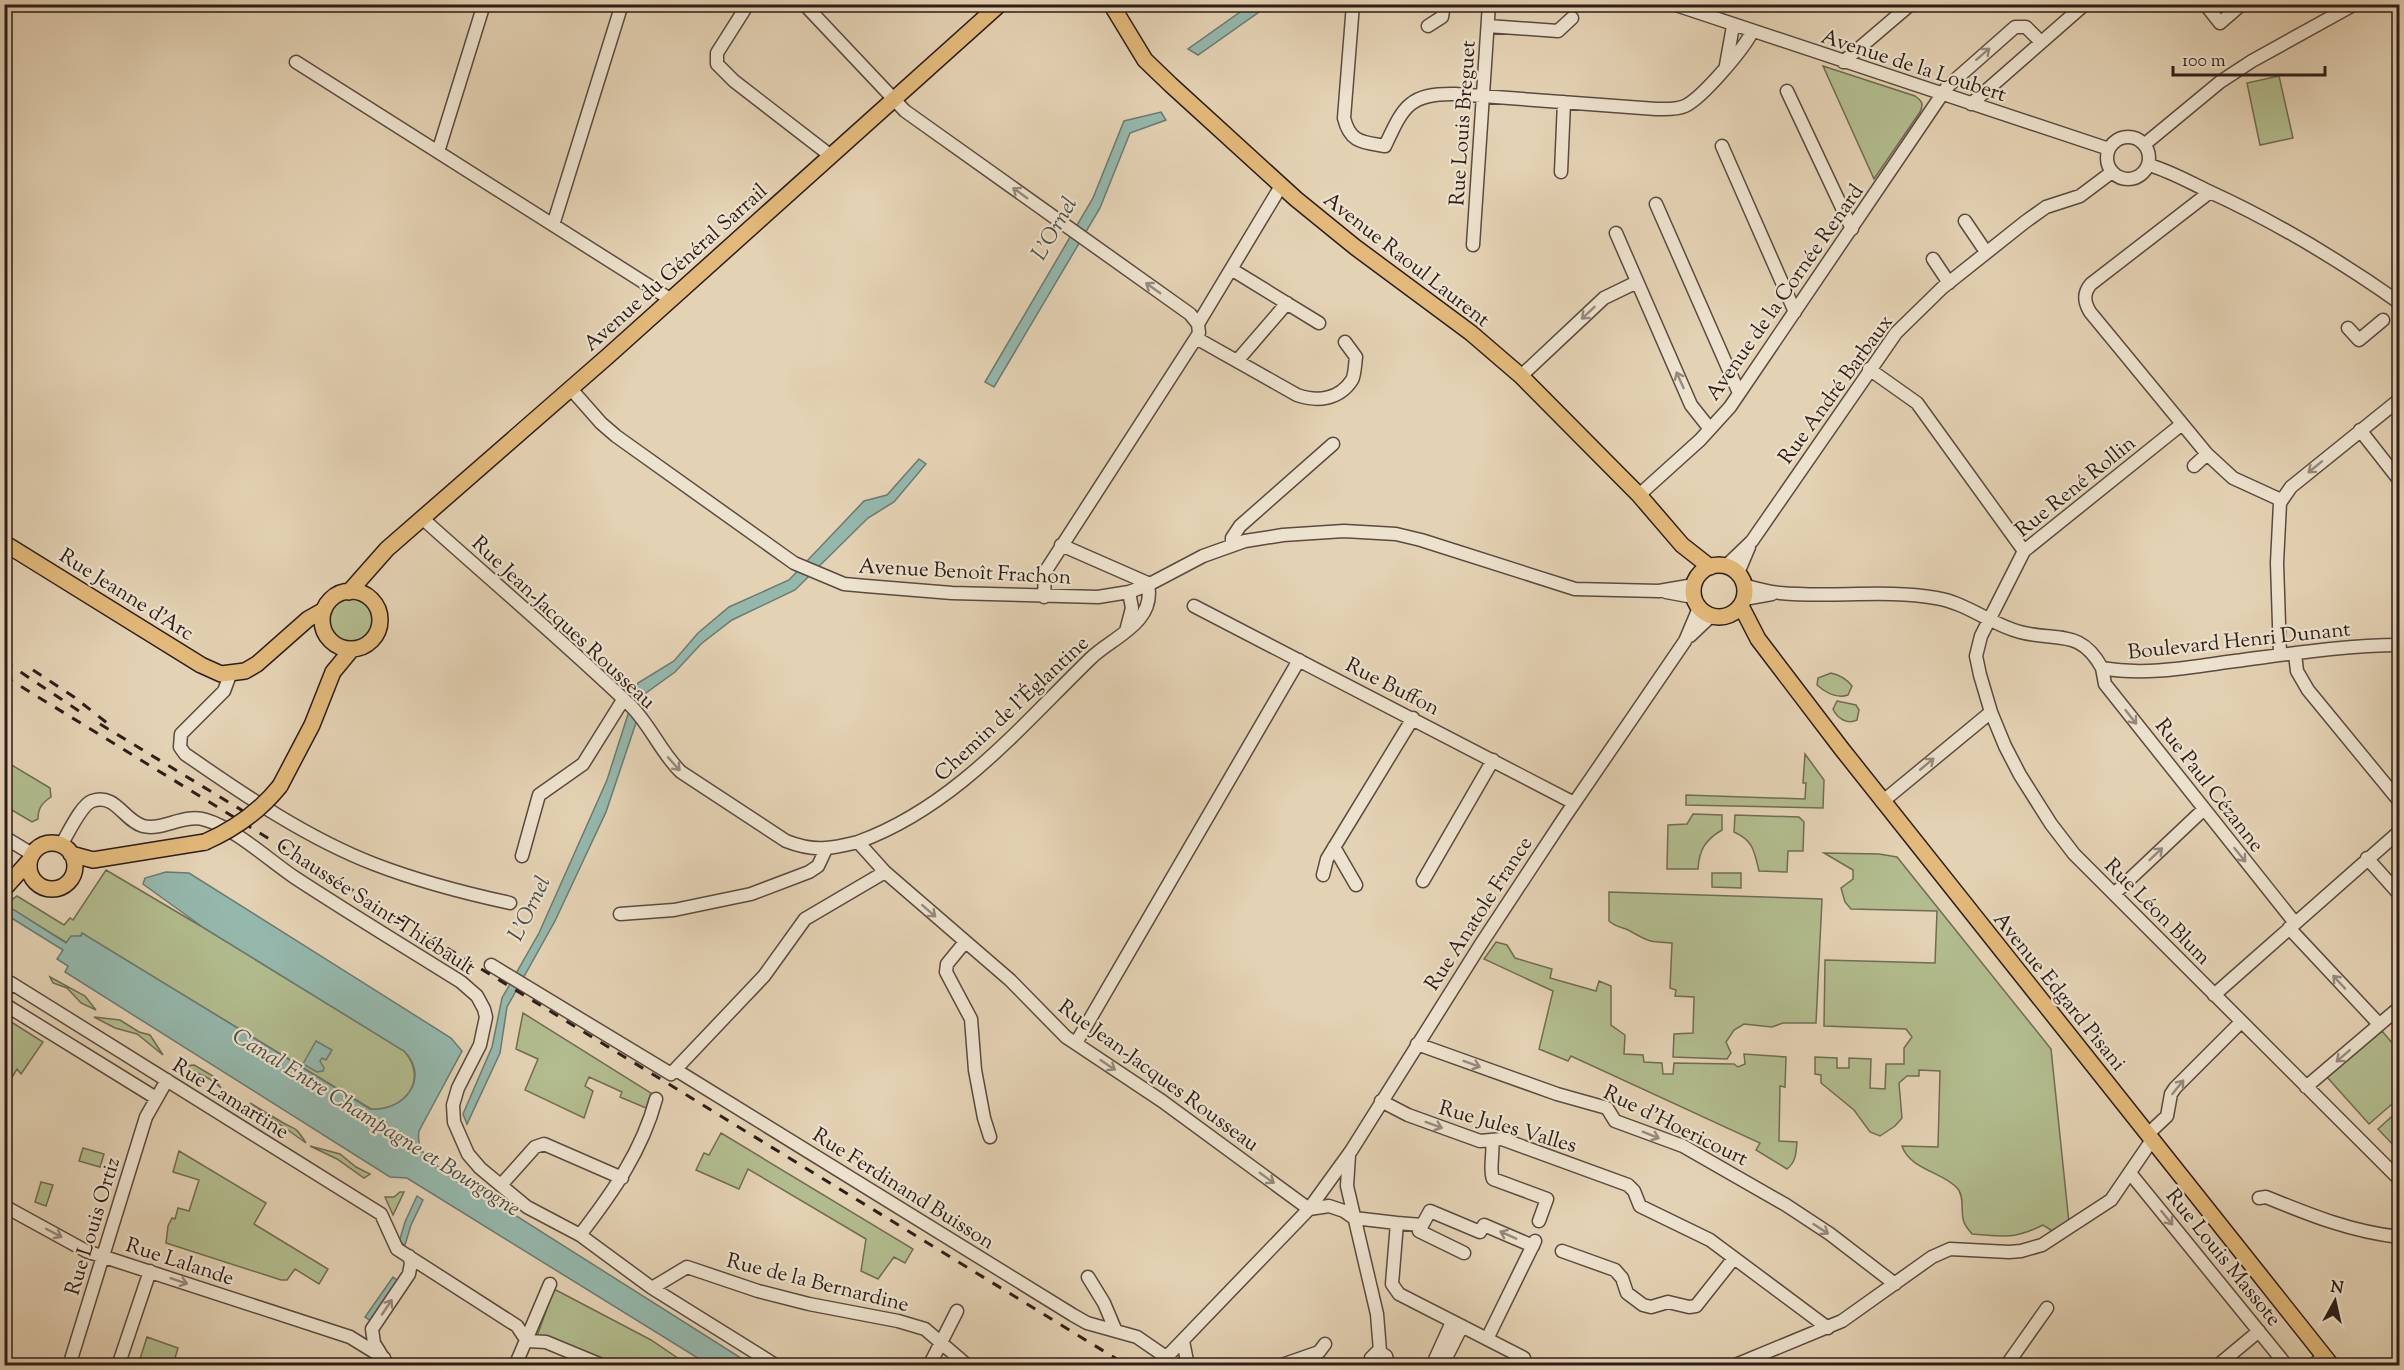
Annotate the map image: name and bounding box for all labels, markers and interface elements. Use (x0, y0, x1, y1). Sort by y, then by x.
street label: Avenue de la Loubert (1817, 23, 2010, 111)
street label: Rue Louis Breguet (1443, 39, 1485, 207)
scale bar (2173, 39, 2324, 77)
one-way arrow (1975, 47, 1990, 61)
text: 100 m (2182, 49, 2226, 75)
street label: Avenue du Général Sarrail (578, 177, 775, 360)
street label: Avenue de la Cornée Renard (1699, 179, 1872, 408)
street label: Avenue Raoul Laurent (1316, 186, 1495, 335)
one-way arrow (1013, 187, 1029, 199)
water label: L'Ornel (1025, 192, 1087, 267)
one-way arrow (1145, 282, 1161, 294)
one-way arrow (1581, 306, 1596, 320)
street label: Rue André Barbaux (1772, 309, 1901, 471)
one-way arrow (1673, 372, 1685, 390)
street label: Rue René Rollin (2010, 429, 2143, 546)
one-way arrow (2308, 460, 2323, 474)
street label: Rue Jean-Jacques Rousseau (464, 530, 661, 717)
street label: Rue Jeanne d'Arc (53, 542, 199, 649)
street label: Avenue Benoît Frachon (858, 552, 1072, 594)
street label: Boulevard Henri Dunant (2126, 615, 2352, 669)
street label: Chemin de l'Églantine (928, 630, 1096, 789)
street label: Rue Buffon (1340, 651, 1445, 724)
one-way arrow (2124, 709, 2137, 725)
street label: Rue Paul Cézanne (2147, 713, 2270, 859)
one-way arrow (667, 756, 681, 771)
one-way arrow (1919, 758, 1935, 771)
street label: Rue Anatole France (1418, 831, 1541, 997)
street label: Chaussée Saint-Thiébault (269, 832, 481, 984)
one-way arrow (2148, 847, 2163, 861)
one-way arrow (2234, 847, 2247, 863)
street label: Rue Léon Blum (2097, 852, 2217, 972)
water label: L'Ornel (501, 871, 560, 947)
one-way arrow (921, 904, 936, 918)
street label: Avenue Edgard Pisani (1985, 906, 2132, 1078)
one-way arrow (2332, 974, 2346, 989)
street label: Rue Jean-Jacques Rousseau (1051, 993, 1265, 1160)
water label: Canal Entre Champagne et Bourgogne (225, 1021, 526, 1226)
one-way arrow (2335, 1049, 2351, 1062)
street label: Rue Lamartine (166, 1052, 294, 1148)
one-way arrow (1100, 1059, 1116, 1071)
one-way arrow (1462, 1059, 1481, 1070)
street label: Rue d'Hoericourt (1598, 1079, 1753, 1175)
one-way arrow (2171, 1079, 2184, 1095)
street label: Rue Jules Valles (1435, 1094, 1580, 1162)
one-way arrow (1424, 1120, 1443, 1131)
street label: Rue Ferdinand Buisson (806, 1121, 1000, 1258)
one-way arrow (1641, 1130, 1660, 1141)
street label: Rue Louis Ortiz (59, 1154, 129, 1299)
one-way arrow (1259, 1172, 1275, 1185)
street label: Rue Louis Massote (2157, 1183, 2287, 1334)
one-way arrow (2160, 1210, 2173, 1226)
one-way arrow (1813, 1222, 1830, 1235)
one-way arrow (44, 1228, 62, 1239)
one-way arrow (1500, 1229, 1518, 1241)
street label: Rue Lalande (121, 1231, 237, 1295)
street label: Rue de la Bernardine (723, 1247, 912, 1321)
north arrow (2305, 1271, 2365, 1331)
one-way arrow (169, 1276, 188, 1287)
text: N (2329, 1276, 2345, 1301)
one-way arrow (381, 1300, 393, 1316)

